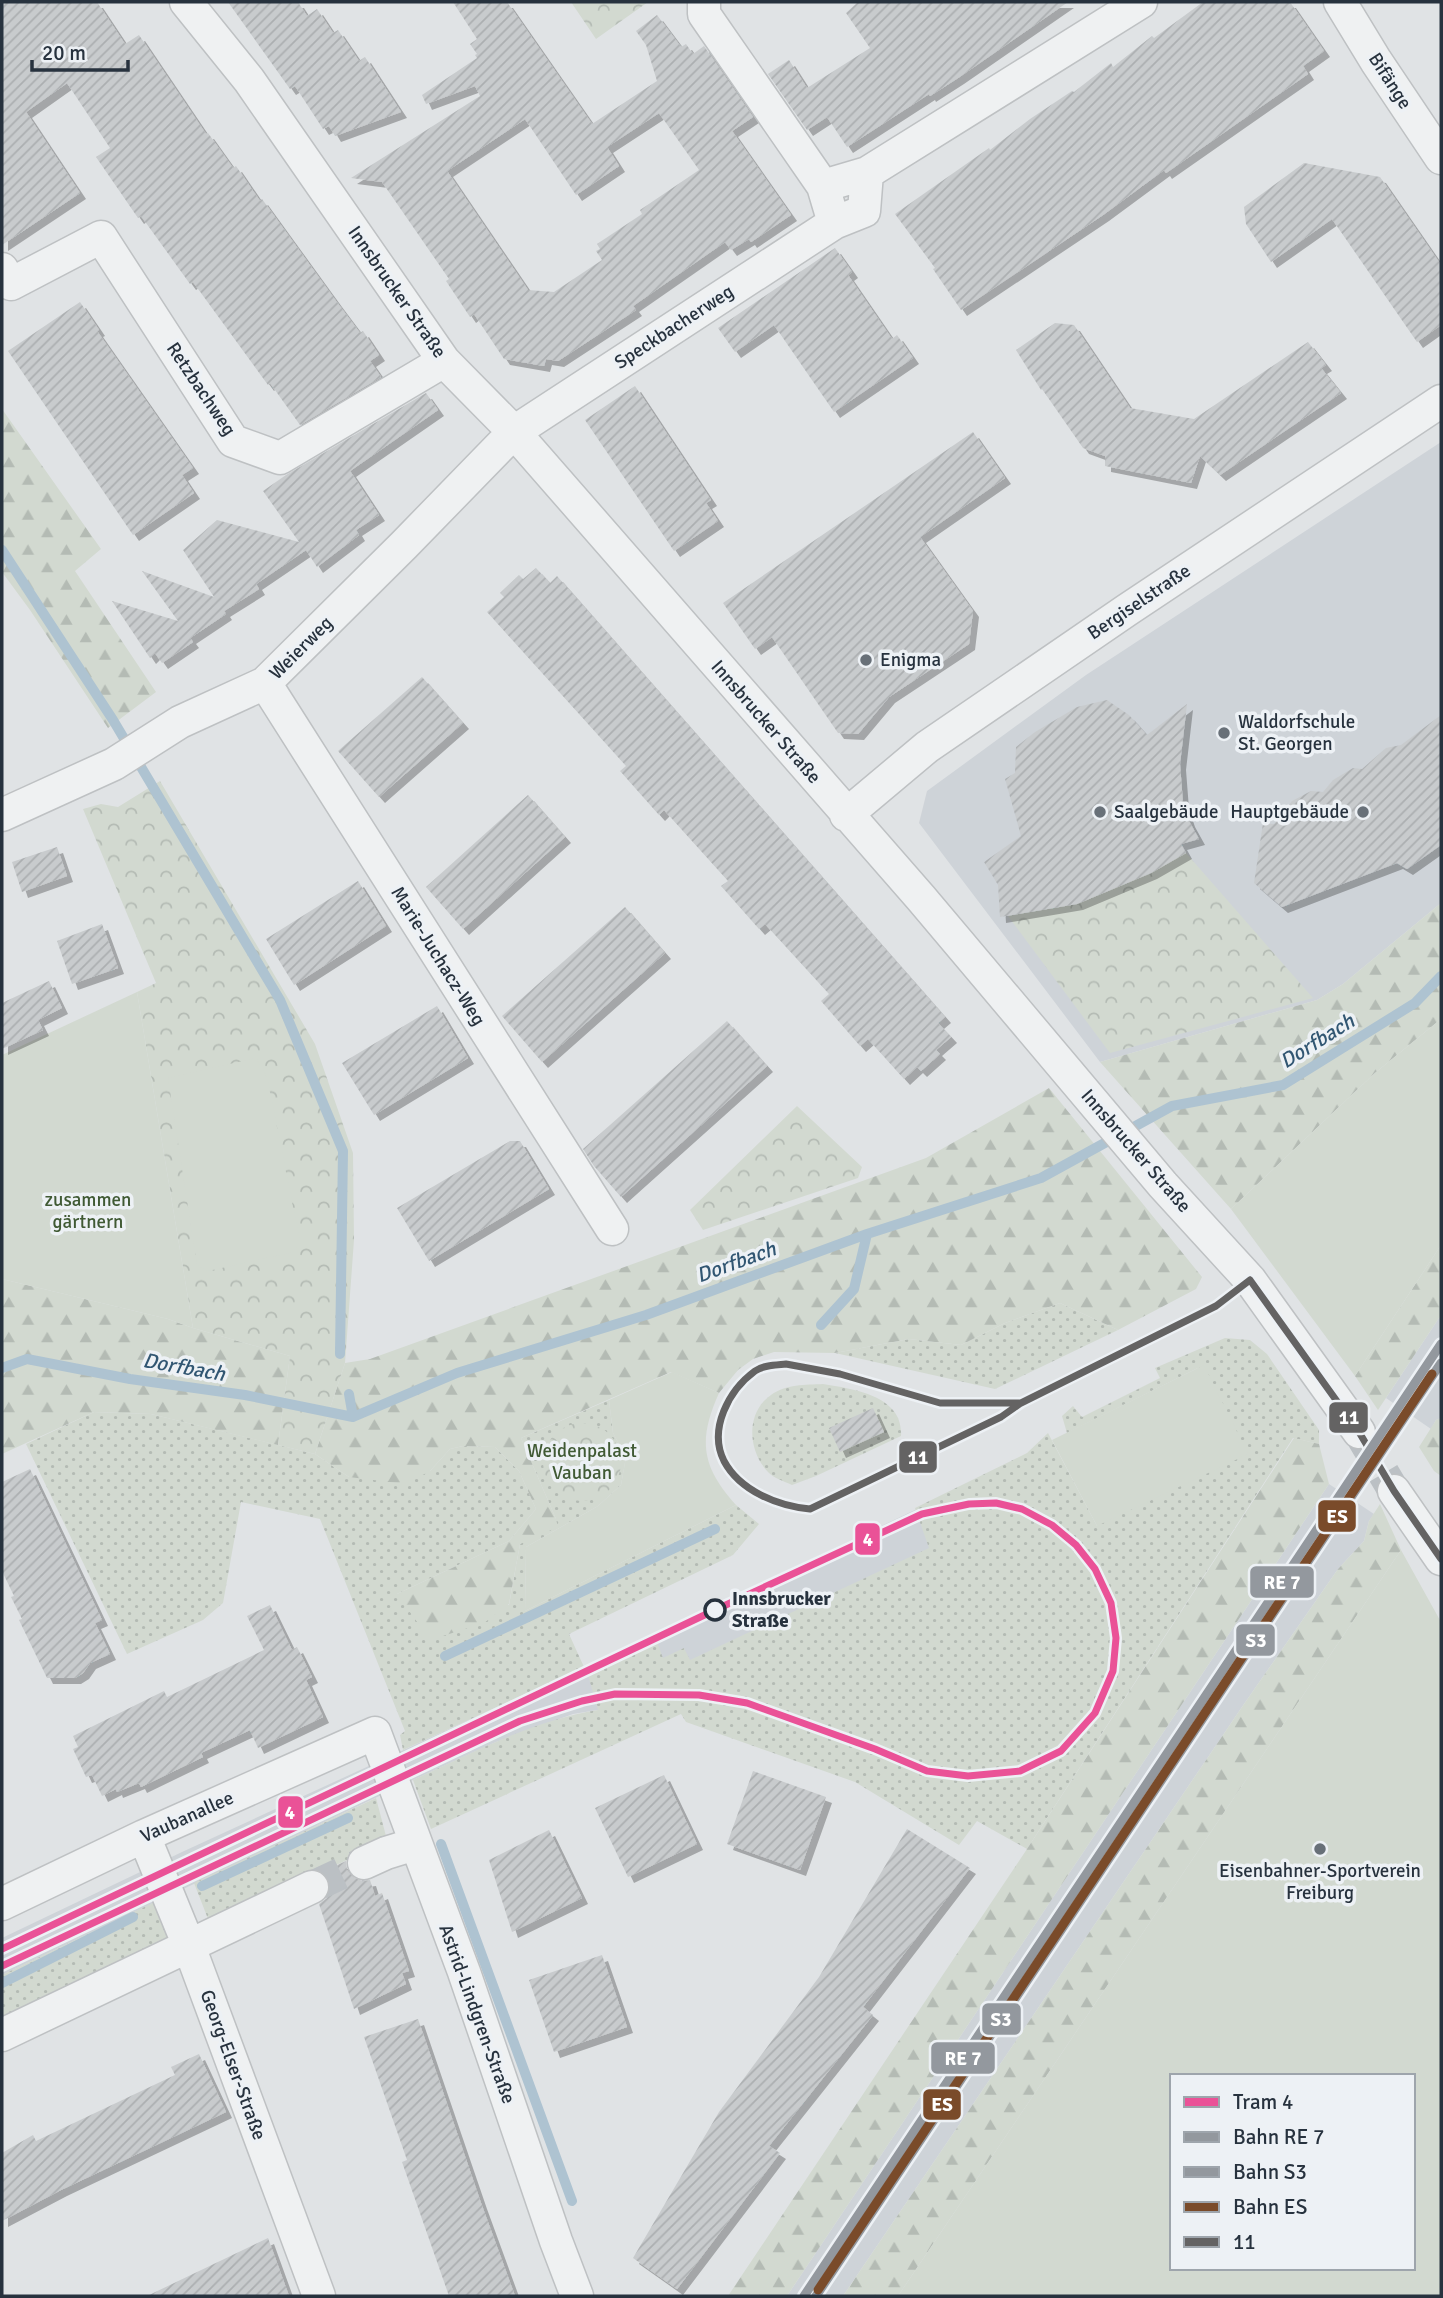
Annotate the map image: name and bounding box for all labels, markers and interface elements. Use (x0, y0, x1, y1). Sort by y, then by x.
scale bar (32, 28, 128, 72)
text: 20 m (42, 40, 86, 66)
street label: Bifänge (1363, 48, 1417, 114)
street label: Innsbrucker Straße (342, 221, 452, 363)
street label: Speckbacherweg (610, 280, 738, 374)
street label: Retzbachweg (161, 338, 241, 440)
street label: Bergiselstraße (1083, 559, 1195, 645)
street label: Weierweg (264, 611, 338, 685)
place label: Enigma (880, 648, 941, 672)
marker: Enigma (858, 652, 874, 668)
street label: Innsbrucker Straße (706, 655, 826, 789)
place label: Waldorfschule St. Georgen (1238, 710, 1355, 756)
marker: Waldorfschule St. Georgen (1216, 725, 1232, 741)
place label: Saalgebäude (1114, 800, 1218, 824)
place label: Hauptgebäude (1230, 800, 1349, 824)
marker: Saalgebäude (1092, 804, 1108, 820)
marker: Hauptgebäude (1355, 804, 1371, 820)
street label: Marie-Juchacz-Weg (386, 882, 490, 1030)
water label: Dorfbach (1275, 1008, 1360, 1074)
street label: Innsbrucker Straße (1076, 1084, 1196, 1218)
park label: zusammen gärtnern (45, 1188, 131, 1234)
water label: Dorfbach (693, 1235, 780, 1288)
water label: Dorfbach (141, 1347, 228, 1387)
line badge: 11 (1328, 1401, 1369, 1434)
text: 11 (1339, 1406, 1359, 1430)
park label: Weidenpalast Vauban (527, 1439, 637, 1485)
line badge: 11 (898, 1440, 938, 1474)
text: 11 (908, 1446, 928, 1470)
line badge: ES (1317, 1499, 1357, 1533)
text: ES (1326, 1505, 1348, 1529)
line badge: 4 (854, 1522, 881, 1556)
text: 4 (863, 1528, 873, 1552)
line badge: RE 7 (1249, 1565, 1315, 1599)
text: RE 7 (1263, 1571, 1301, 1595)
place label: Innsbrucker Straße (732, 1587, 831, 1633)
marker: Innsbrucker Straße (704, 1599, 726, 1621)
line badge: S3 (1235, 1623, 1276, 1657)
text: S3 (1246, 1629, 1266, 1653)
street label: Vaubanallee (137, 1786, 237, 1848)
line badge: 4 (277, 1795, 304, 1829)
text: 4 (285, 1801, 295, 1825)
marker: Eisenbahner-Sportverein Freiburg (1312, 1841, 1328, 1857)
place label: Eisenbahner-Sportverein Freiburg (1219, 1859, 1421, 1905)
street label: Astrid-Lindgren-Straße (433, 1921, 521, 2107)
street label: Georg-Elser-Straße (195, 1987, 271, 2143)
line badge: S3 (981, 2002, 1022, 2036)
text: S3 (991, 2008, 1011, 2032)
line badge: RE 7 (930, 2041, 996, 2075)
text: RE 7 (944, 2047, 982, 2071)
legend (1170, 2074, 1415, 2270)
line badge: ES (922, 2088, 962, 2121)
text: Tram 4 (1233, 2089, 1293, 2115)
text: ES (931, 2093, 953, 2117)
text: Bahn RE 7 (1233, 2124, 1324, 2150)
text: Bahn S3 (1233, 2159, 1307, 2185)
text: Bahn ES (1233, 2194, 1307, 2220)
text: 11 (1233, 2229, 1256, 2255)

